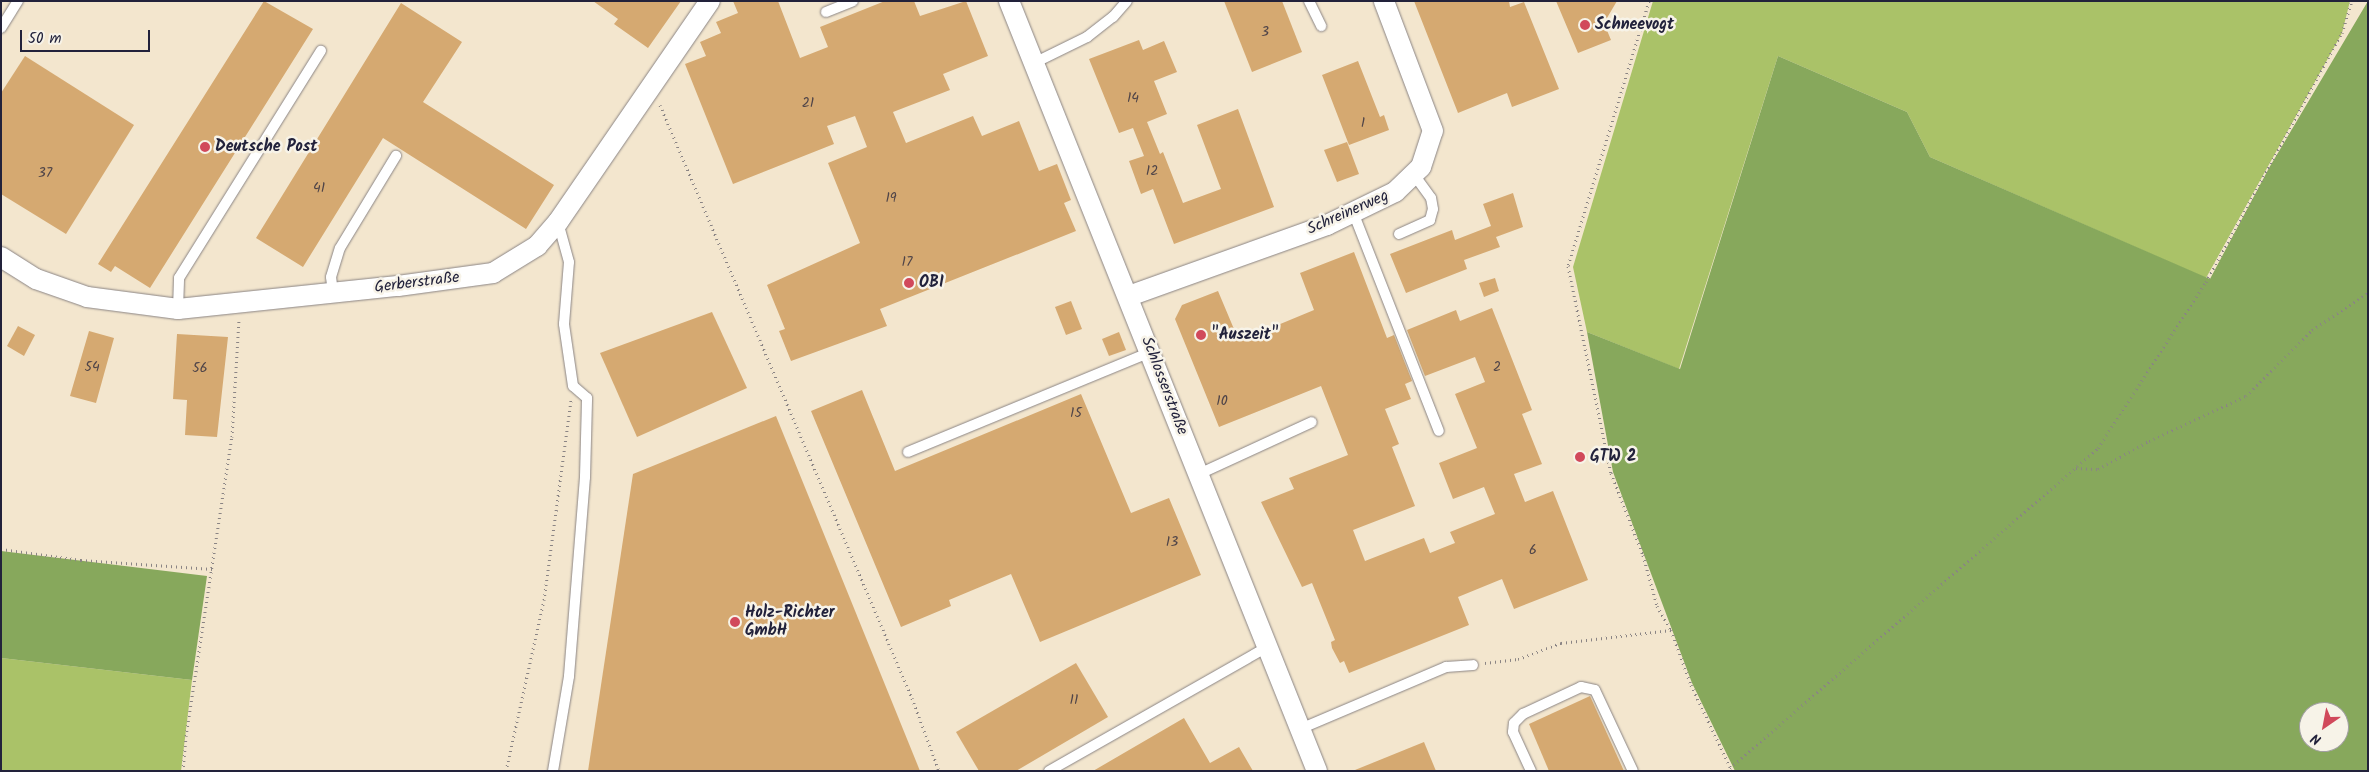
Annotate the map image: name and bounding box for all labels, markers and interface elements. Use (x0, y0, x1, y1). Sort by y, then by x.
place label: Schneevogt (1595, 15, 1674, 35)
marker: Schneevogt (1579, 19, 1591, 31)
scale bar (22, 20, 152, 52)
house number: 3 (1261, 24, 1269, 40)
text: 50 m (28, 27, 62, 51)
house number: 14 (1127, 90, 1139, 106)
house number: 21 (802, 95, 814, 111)
house number: 1 (1361, 115, 1365, 131)
place label: Deutsche Post (215, 137, 317, 157)
marker: Deutsche Post (199, 141, 211, 153)
house number: 12 (1146, 163, 1158, 179)
house number: 37 (38, 165, 52, 181)
house number: 41 (313, 180, 325, 196)
street label: Schreinerweg (1304, 187, 1392, 239)
house number: 19 (885, 190, 897, 206)
house number: 17 (902, 254, 912, 270)
street label: Gerberstraße (373, 268, 461, 298)
place label: OBI (919, 273, 944, 293)
marker: OBI (903, 277, 915, 289)
place label: "Auszeit" (1211, 325, 1279, 345)
marker: "Auszeit" (1195, 329, 1207, 341)
street label: Schlosserstraße (1136, 334, 1192, 438)
house number: 54 (84, 359, 100, 375)
house number: 2 (1493, 359, 1501, 375)
house number: 56 (192, 360, 208, 376)
house number: 10 (1216, 393, 1228, 409)
house number: 15 (1070, 405, 1082, 421)
place label: GTW 2 (1590, 447, 1636, 467)
marker: GTW 2 (1574, 451, 1586, 463)
house number: 13 (1166, 534, 1178, 550)
house number: 6 (1529, 542, 1537, 558)
place label: Holz-Richter GmbH (745, 603, 835, 641)
marker: Holz-Richter GmbH (729, 616, 741, 628)
house number: 11 (1070, 692, 1078, 708)
north arrow (2299, 702, 2349, 752)
text: N (2307, 727, 2326, 750)

